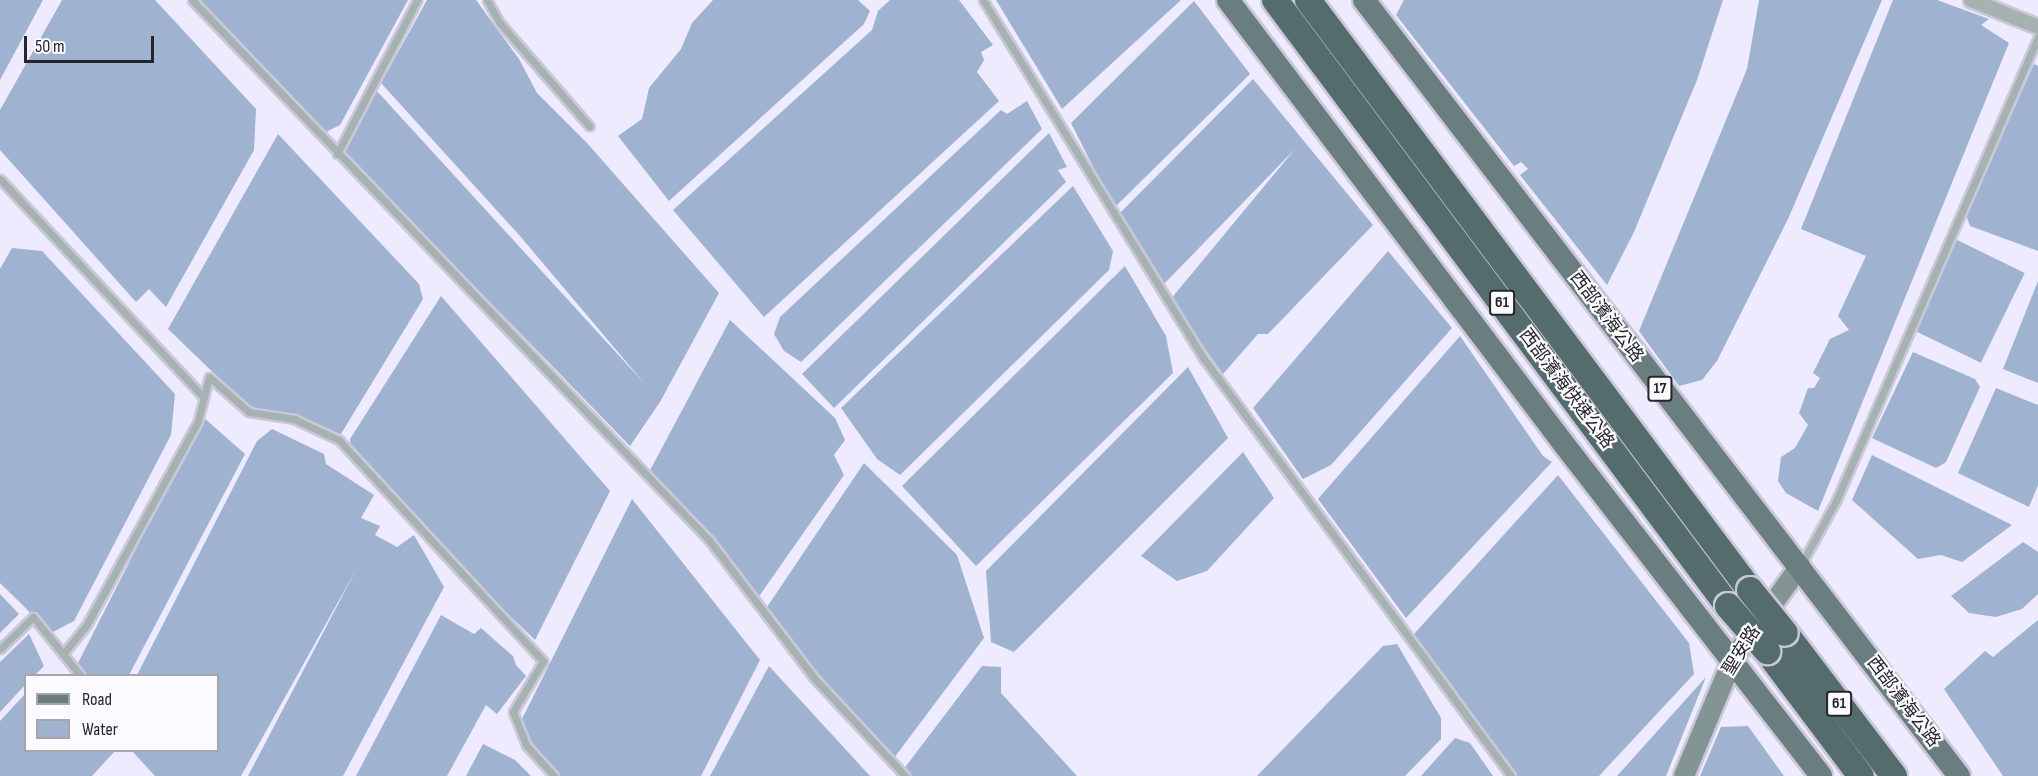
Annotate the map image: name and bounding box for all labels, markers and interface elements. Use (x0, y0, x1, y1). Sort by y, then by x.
scale bar (27, 24, 158, 62)
text: 50 m (35, 36, 65, 57)
street label: 西部濱海公路 (1565, 267, 1647, 367)
road number: 61 (1488, 290, 1516, 316)
street label: 西部濱海快速公路 (1514, 325, 1618, 453)
road number: 17 (1646, 376, 1674, 402)
street label: 聖安路 (1719, 622, 1765, 680)
street label: 西部濱海公路 (1862, 652, 1944, 752)
legend (24, 674, 219, 752)
text: Road (82, 689, 112, 710)
road number: 61 (1826, 691, 1852, 717)
text: Water (82, 719, 118, 740)

